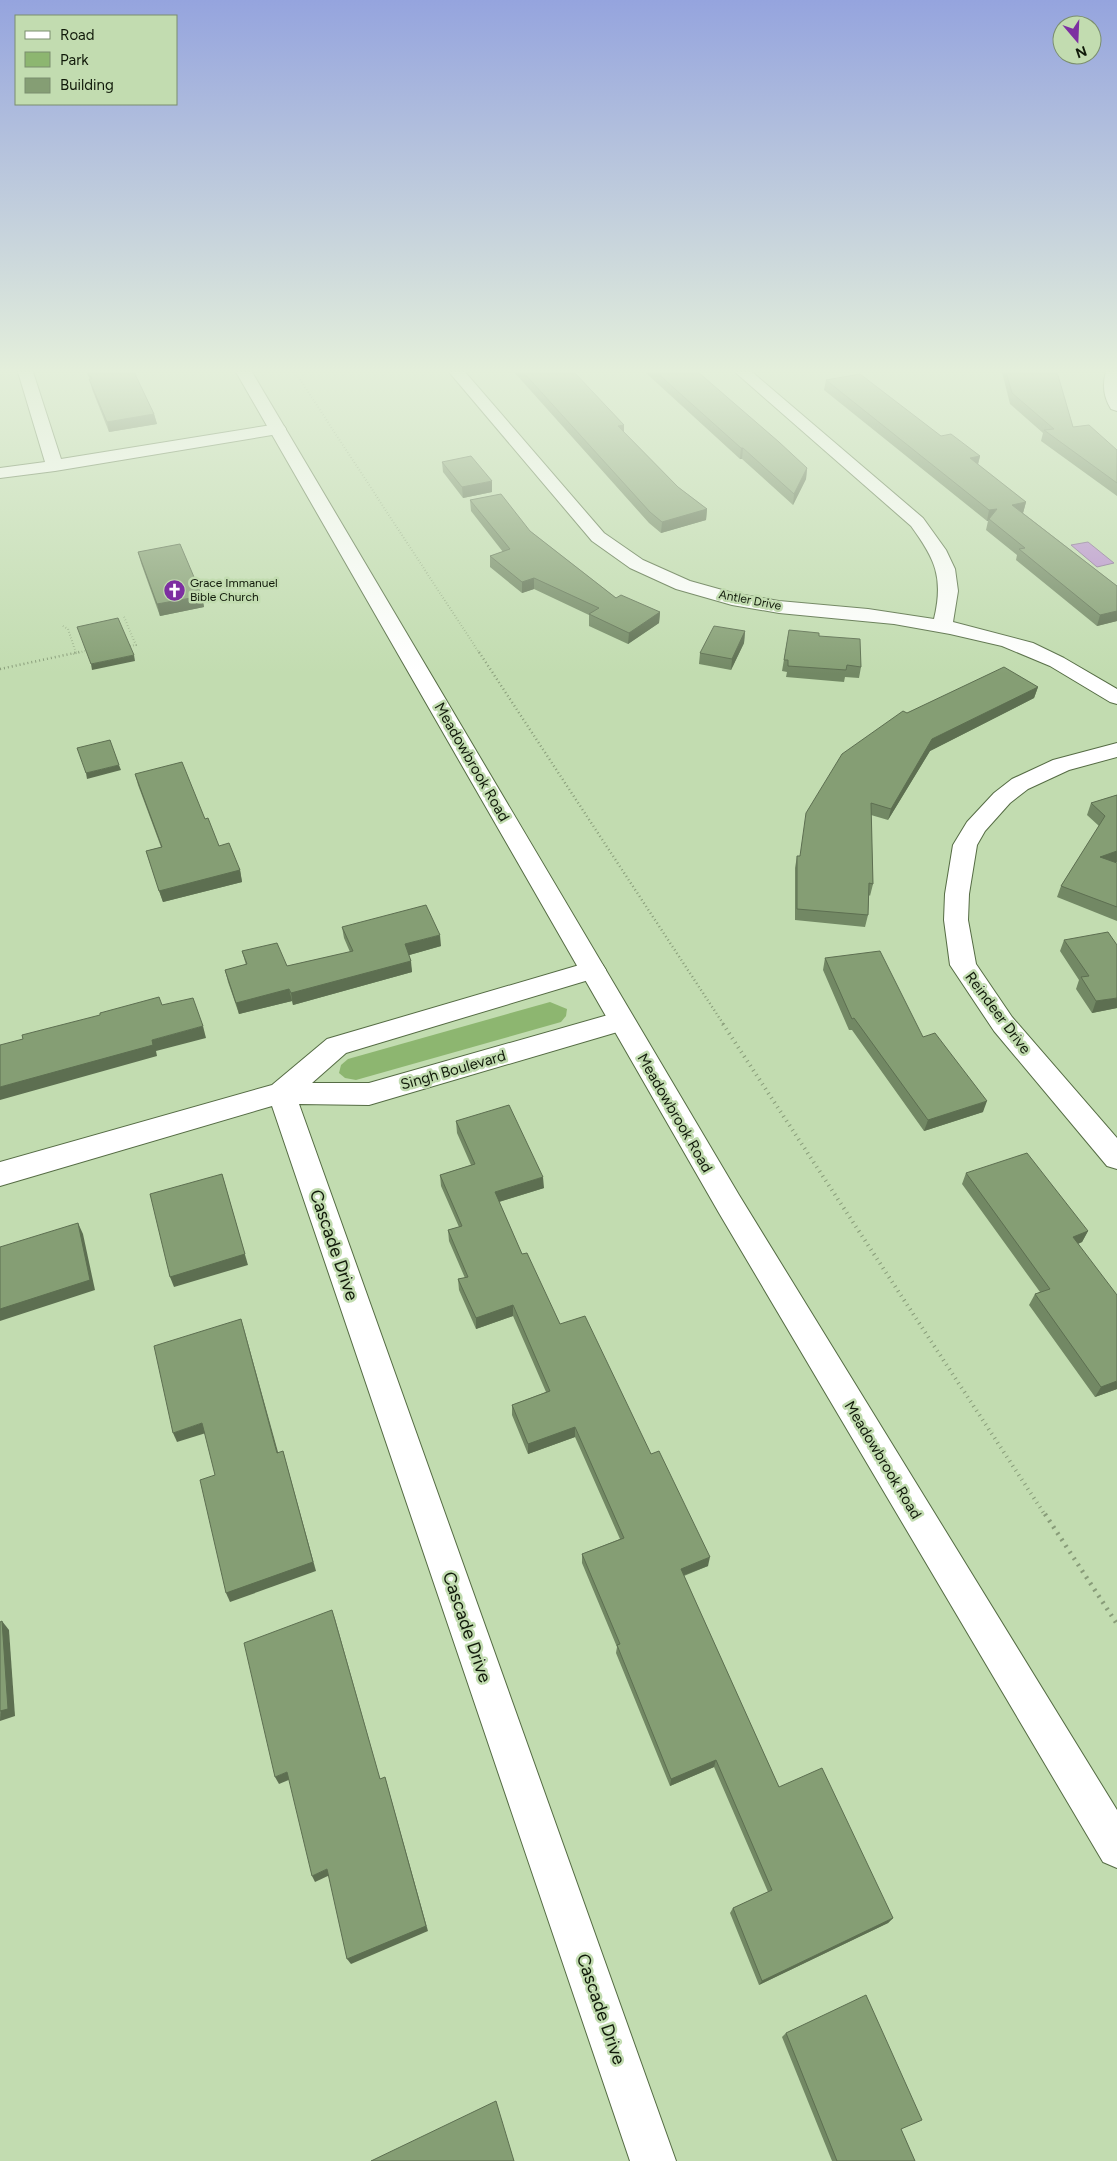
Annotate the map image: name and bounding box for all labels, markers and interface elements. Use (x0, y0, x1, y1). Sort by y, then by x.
legend (15, 15, 178, 105)
north arrow (1052, 15, 1102, 65)
text: Road (60, 26, 95, 44)
text: N (1073, 42, 1089, 62)
text: Park (60, 51, 89, 69)
text: Building (60, 76, 114, 94)
place label: Grace Immanuel Bible Church (190, 576, 278, 604)
church icon: Grace Immanuel Bible Church (162, 578, 186, 602)
street label: Antler Drive (718, 587, 783, 613)
street label: Meadowbrook Road (431, 699, 513, 825)
street label: Reindeer Drive (961, 968, 1035, 1058)
street label: Singh Boulevard (398, 1046, 508, 1094)
street label: Meadowbrook Road (634, 1050, 716, 1176)
street label: Cascade Drive (305, 1187, 363, 1304)
street label: Meadowbrook Road (841, 1398, 925, 1522)
street label: Cascade Drive (438, 1569, 496, 1686)
street label: Cascade Drive (572, 1951, 630, 2068)

